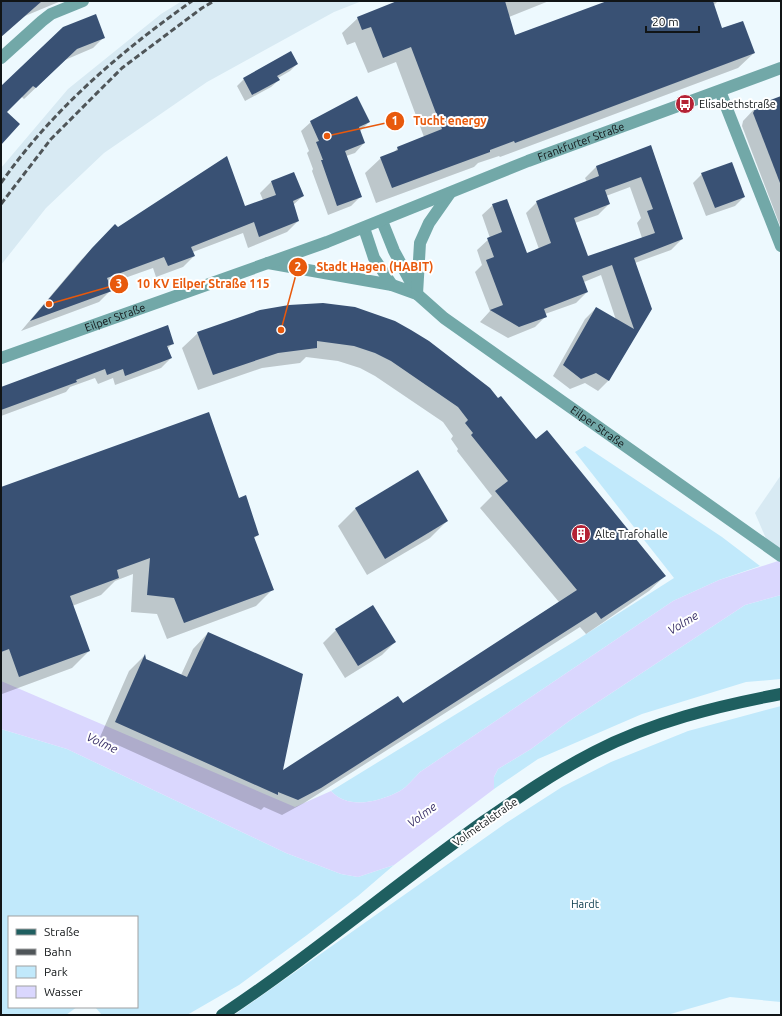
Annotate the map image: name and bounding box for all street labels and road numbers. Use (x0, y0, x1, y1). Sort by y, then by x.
street label: Frankfurter Straße (536, 120, 626, 163)
street label: Eilper Straße (83, 301, 147, 334)
street label: Eilper Straße (568, 403, 627, 450)
street label: Volmetalstraße (450, 795, 520, 849)

